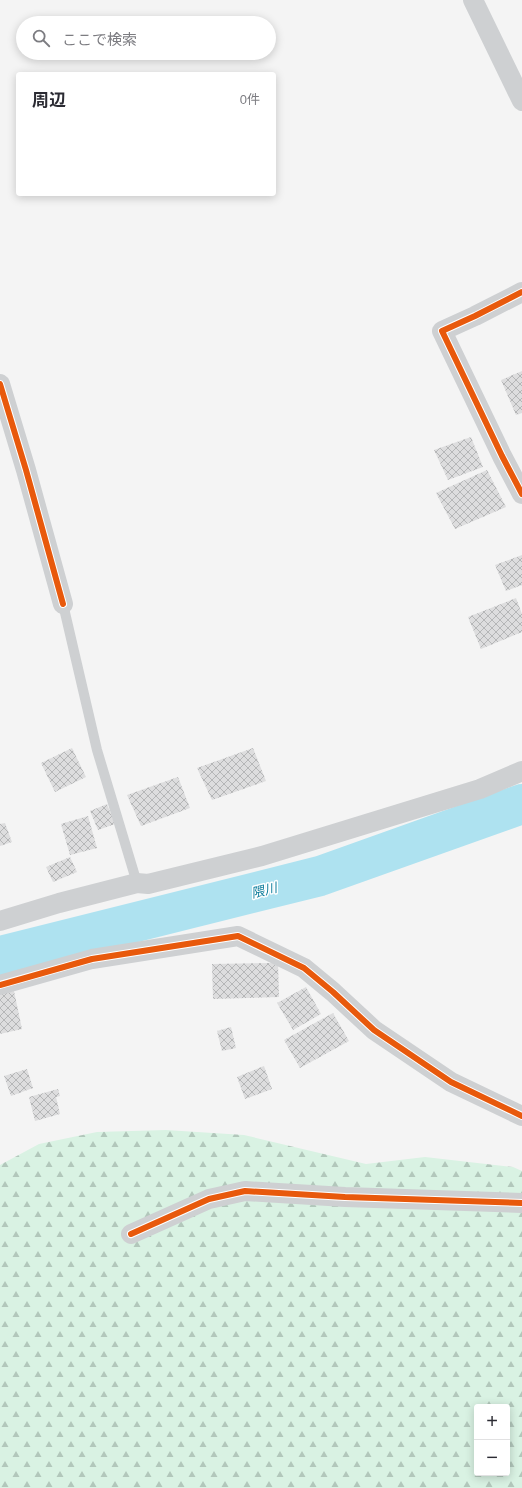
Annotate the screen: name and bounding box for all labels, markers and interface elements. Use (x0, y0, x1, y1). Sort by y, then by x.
search box (16, 16, 276, 60)
icon: search (30, 27, 52, 49)
text: ここで検索 (62, 31, 137, 48)
text: 周辺 (32, 91, 66, 110)
text: 0件 (240, 92, 260, 107)
water label: 隈川 (250, 880, 280, 901)
map controls (474, 1404, 510, 1476)
button: + (474, 1404, 510, 1440)
button: − (474, 1440, 510, 1476)

